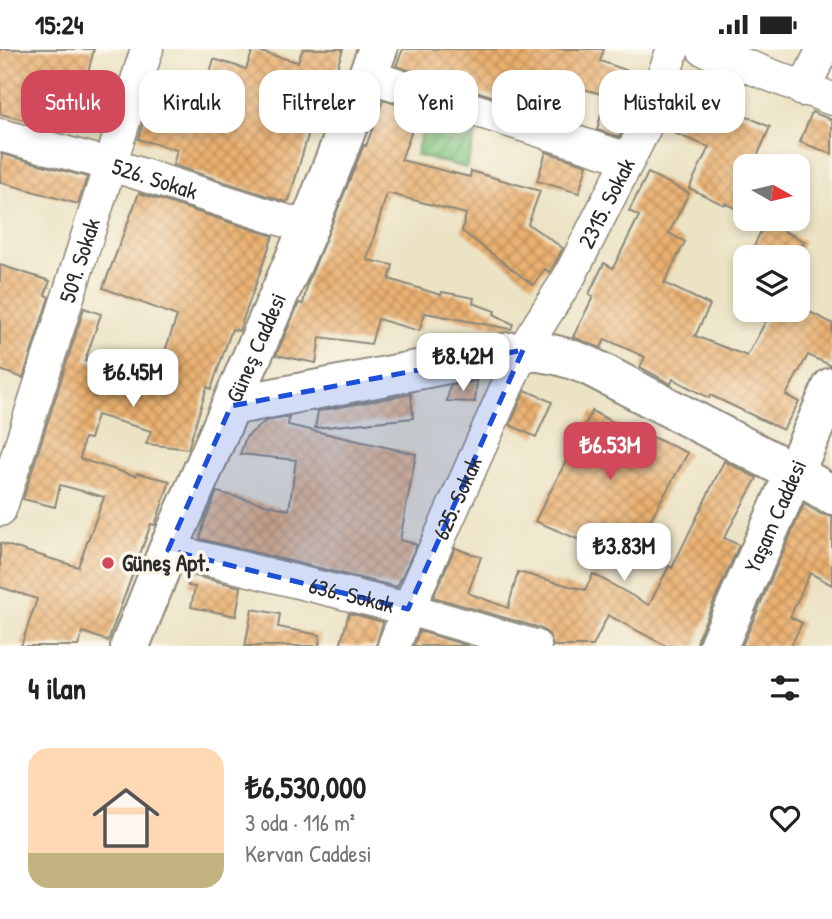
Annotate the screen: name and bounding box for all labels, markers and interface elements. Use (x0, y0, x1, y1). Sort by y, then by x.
text: 15:24 (35, 7, 83, 42)
chip: Satılık (21, 70, 125, 133)
chip: Kiralık (139, 70, 245, 133)
chip: Filtreler (259, 70, 380, 133)
chip: Yeni (394, 70, 478, 133)
chip: Daire (492, 70, 585, 133)
chip: Müstakil ev (599, 70, 745, 133)
street label: 526. Sokak (108, 150, 202, 207)
street label: 2315. Sokak (570, 152, 642, 253)
north arrow (733, 154, 810, 231)
map controls (733, 154, 810, 322)
street label: 509. Sokak (51, 214, 107, 306)
button: layers (733, 245, 810, 322)
street label: Güneş Caddesi (218, 288, 293, 407)
pin: ₺8.42M (406, 333, 520, 393)
text: ₺8.42M (432, 340, 494, 371)
pin: ₺6.45M (76, 349, 190, 409)
text: ₺6.45M (103, 356, 163, 387)
pin: ₺6.53M (553, 423, 667, 482)
text: ₺6.53M (580, 429, 640, 460)
street label: 625. Sokak (425, 451, 489, 544)
street label: Yaşam Caddesi (736, 454, 813, 577)
pin: ₺3.83M (567, 524, 681, 583)
text: ₺3.83M (593, 530, 655, 561)
place label: Güneş Apt. (122, 547, 210, 579)
marker: Güneş Apt. (100, 555, 116, 571)
street label: 636. Sokak (306, 569, 398, 620)
text: 4 ilan (28, 668, 86, 708)
icon: filters (766, 669, 804, 707)
text: ₺6,530,000 (245, 767, 366, 807)
icon: home (84, 776, 168, 860)
icon: heart (766, 799, 804, 837)
text: 3 oda · 116 m² (245, 807, 355, 838)
text: Kervan Caddesi (245, 838, 372, 869)

